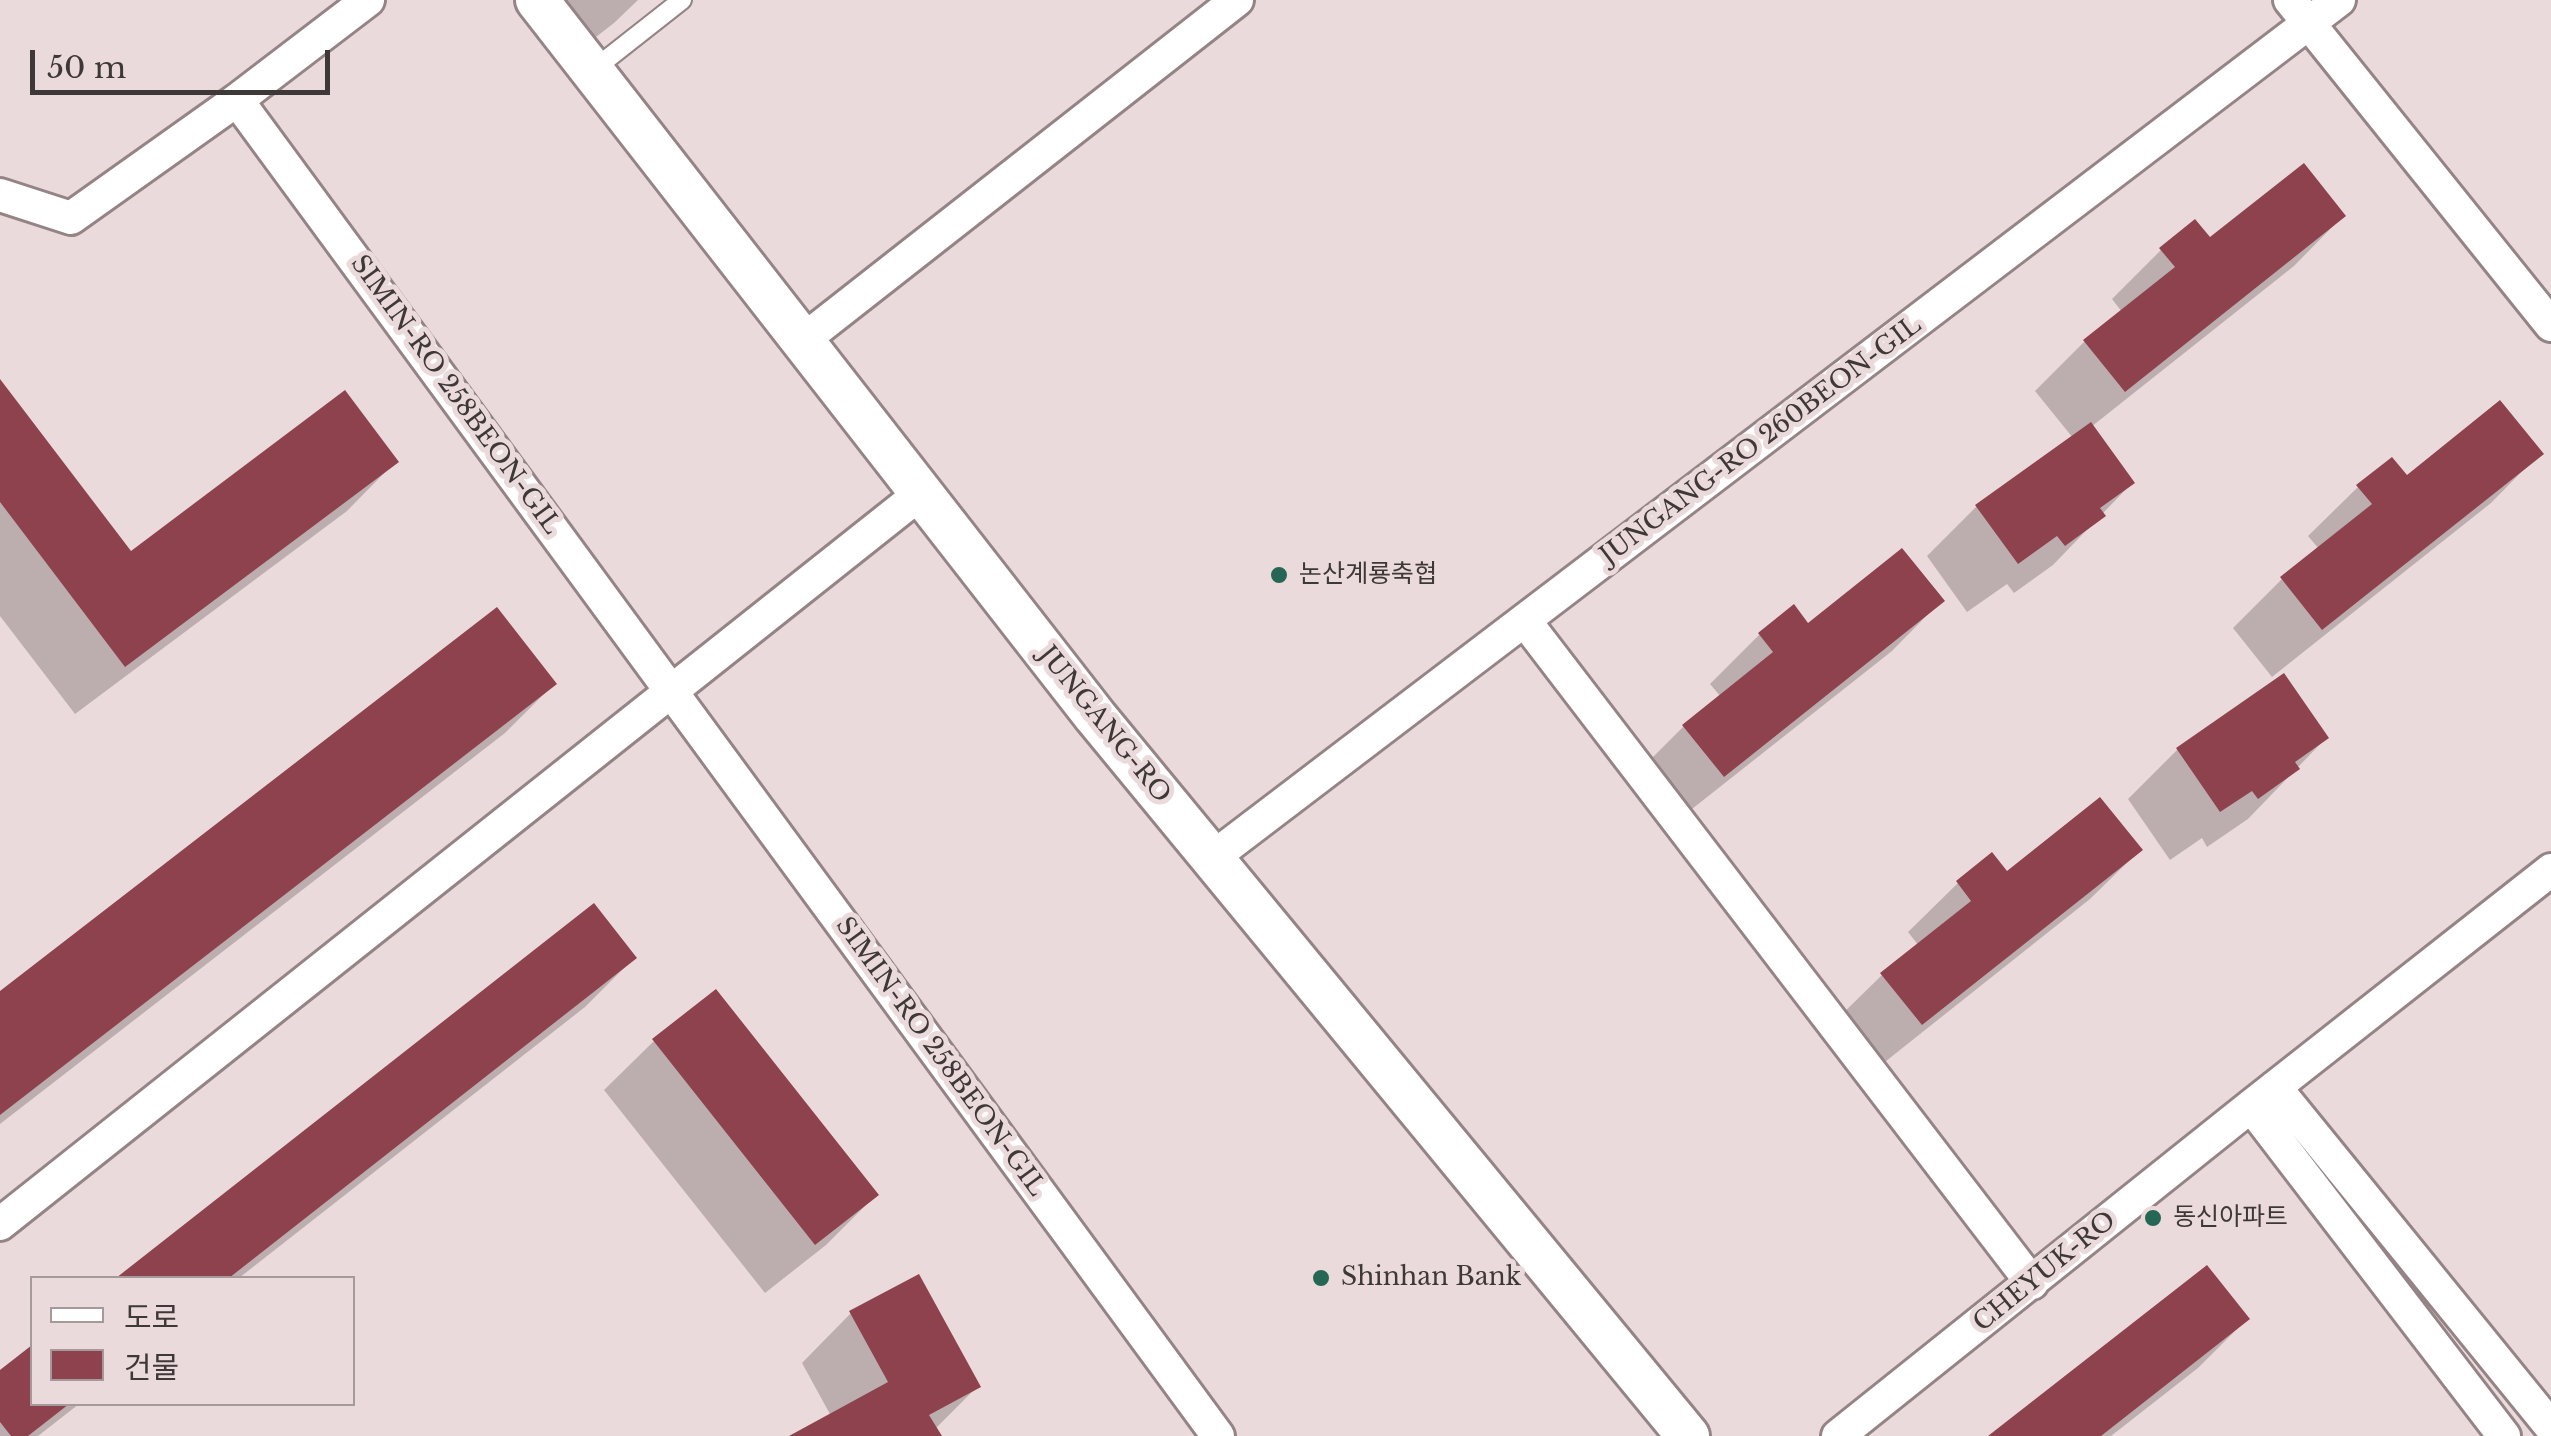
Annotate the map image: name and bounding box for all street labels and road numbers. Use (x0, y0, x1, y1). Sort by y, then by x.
street label: SIMIN-RO 258BEON-GIL (344, 250, 566, 540)
street label: JUNGANG-RO 260BEON-GIL (1595, 311, 1927, 571)
street label: JUNGANG-RO (1032, 641, 1176, 809)
street label: SIMIN-RO 258BEON-GIL (829, 912, 1051, 1202)
street label: CHEYUK-RO (1968, 1206, 2122, 1338)

